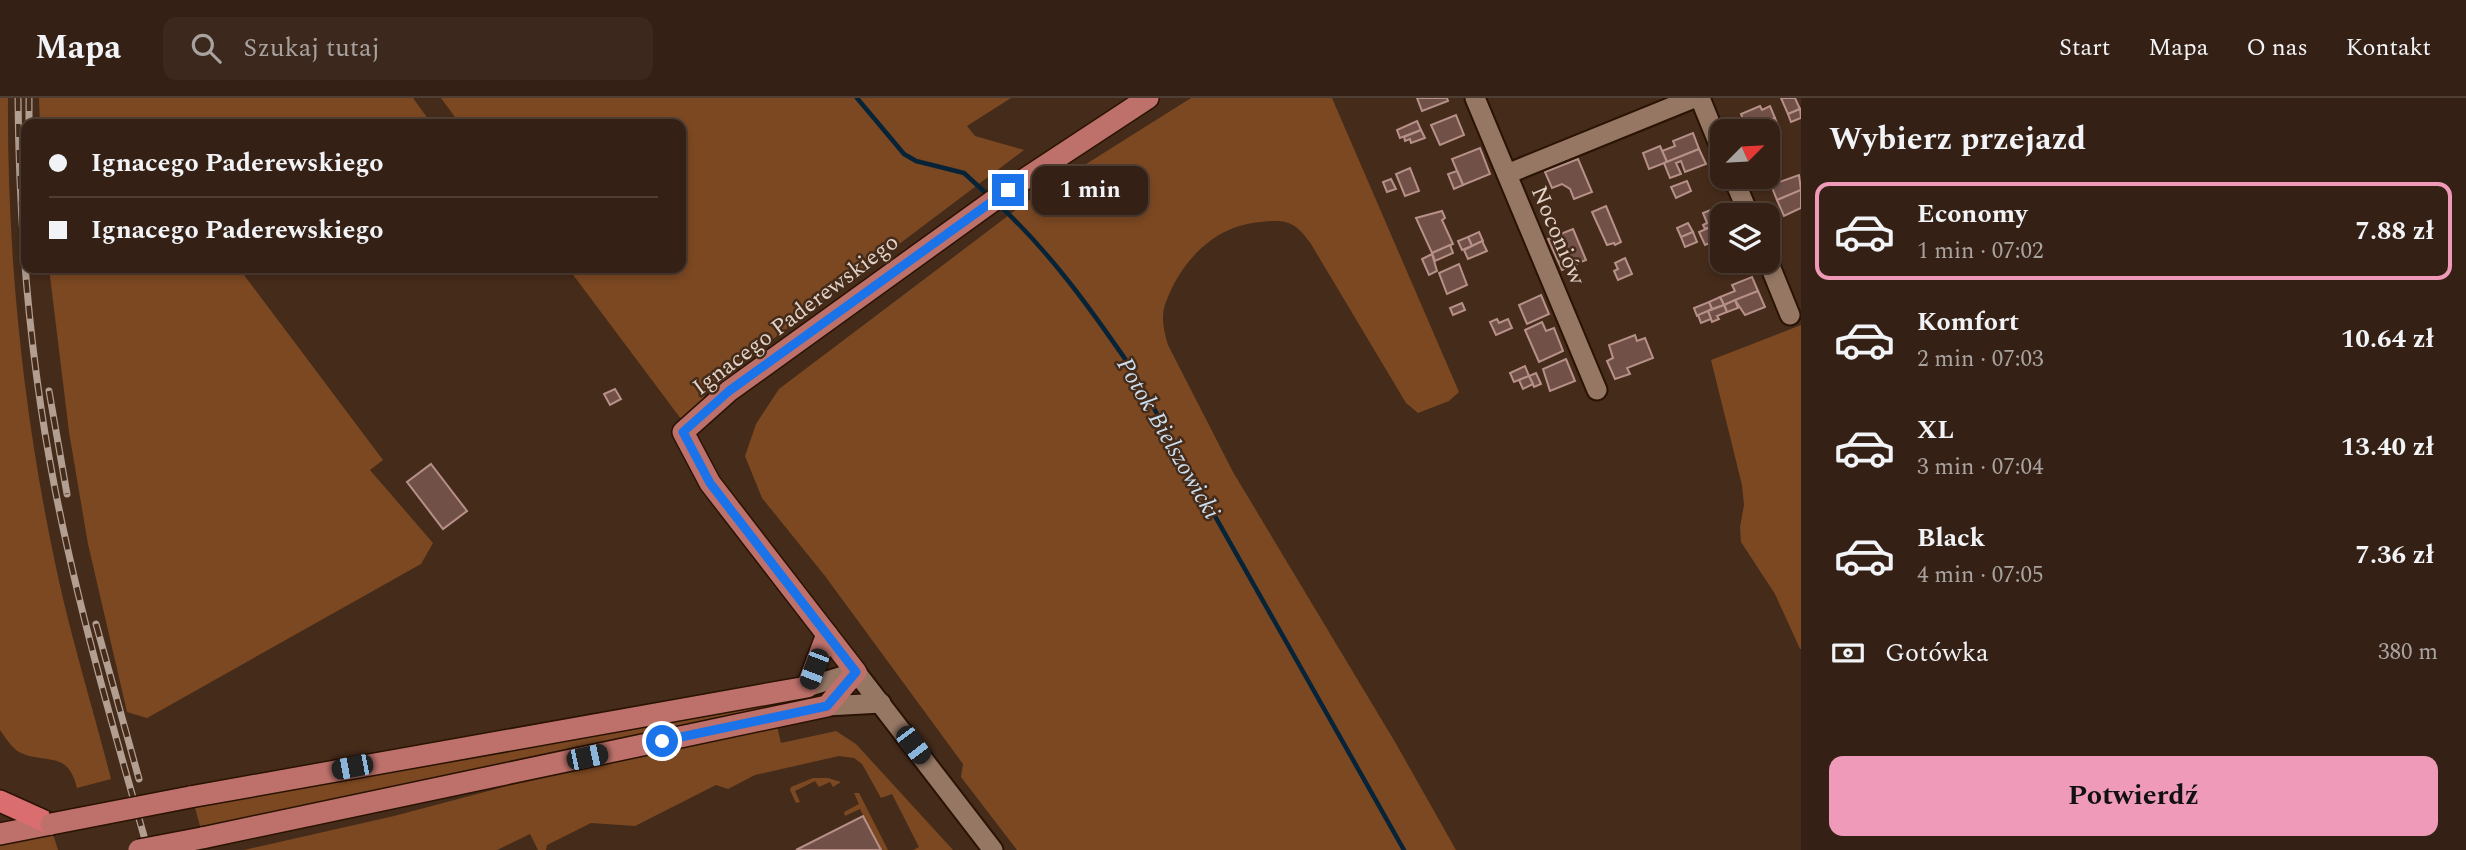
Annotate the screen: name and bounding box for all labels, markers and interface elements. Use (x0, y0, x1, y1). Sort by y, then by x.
search box (163, 17, 653, 80)
text: Mapa (35, 23, 121, 73)
text: Szukaj tutaj (243, 28, 380, 68)
icon: search (187, 29, 225, 67)
text: Start (2059, 30, 2110, 66)
text: Mapa (2148, 30, 2208, 66)
text: O nas (2246, 30, 2308, 66)
text: Kontakt (2346, 30, 2431, 66)
text: Wybierz przejazd (1829, 115, 2086, 164)
north arrow (1710, 119, 1780, 189)
map controls (1710, 119, 1780, 273)
text: Ignacego Paderewskiego (91, 143, 384, 183)
callout: 1 min (1032, 166, 1148, 214)
text: 1 min (1059, 173, 1121, 208)
route end (992, 174, 1024, 206)
street label: Noconiów (1521, 181, 1594, 291)
text: Economy (1917, 194, 2027, 234)
icon: car (1833, 200, 1896, 263)
button: layers (1710, 203, 1780, 273)
text: Ignacego Paderewskiego (91, 210, 384, 250)
text: 7.88 zł (2355, 211, 2434, 251)
street label: Ignacego Paderewskiego (685, 226, 907, 405)
text: 1 min · 07:02 (1917, 234, 2044, 269)
text: Komfort (1917, 302, 2019, 342)
icon: car (1833, 308, 1896, 371)
text: 10.64 zł (2341, 319, 2434, 359)
text: 2 min · 07:03 (1917, 342, 2044, 377)
water label: Potok Bielszowicki (1107, 351, 1229, 526)
text: XL (1917, 410, 1954, 450)
icon: car (1833, 416, 1896, 479)
text: 13.40 zł (2341, 427, 2434, 467)
text: 3 min · 07:04 (1917, 450, 2044, 485)
text: Black (1917, 518, 1985, 558)
icon: car (1833, 524, 1896, 587)
text: 7.36 zł (2355, 535, 2434, 575)
text: 4 min · 07:05 (1917, 558, 2044, 593)
text: Gotówka (1885, 633, 1989, 673)
icon: cash (1829, 634, 1867, 672)
text: 380 m (2378, 635, 2438, 670)
car (797, 646, 832, 692)
car (892, 722, 935, 768)
route start (646, 725, 678, 757)
car (565, 742, 610, 772)
car (330, 753, 375, 781)
button: Potwierdź (1829, 756, 2438, 836)

